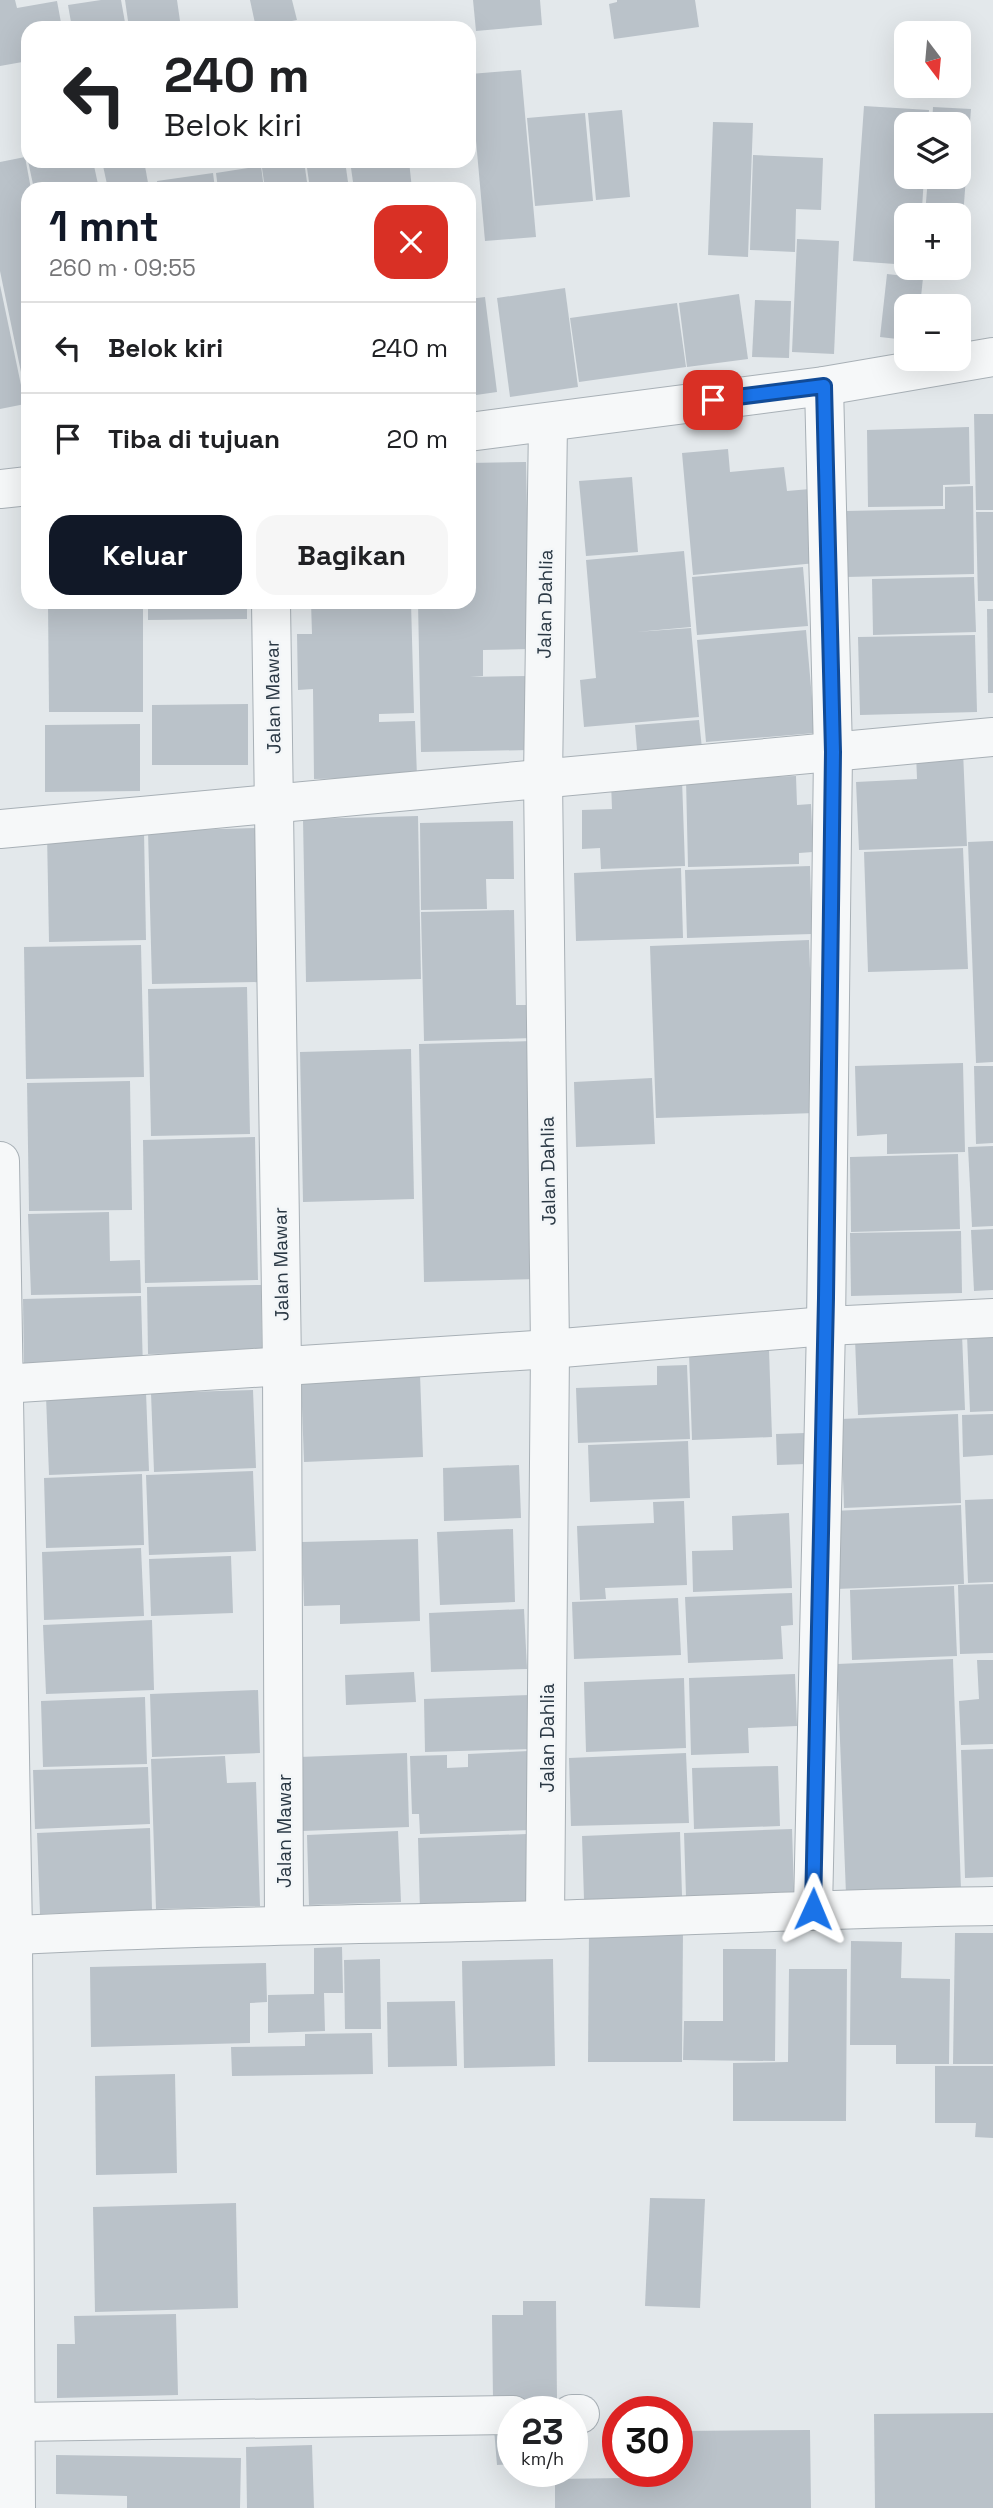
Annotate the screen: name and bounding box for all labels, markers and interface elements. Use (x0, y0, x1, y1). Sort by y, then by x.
north arrow (894, 21, 971, 98)
map controls (894, 21, 971, 371)
text: 240 m (164, 44, 310, 106)
icon: left (49, 49, 140, 140)
text: Belok kiri (164, 105, 302, 145)
button: layers (894, 112, 971, 189)
text: 1 mnt (49, 200, 159, 253)
button: + (894, 203, 971, 280)
button: close (374, 205, 448, 279)
text: 260 m · 09:55 (49, 253, 196, 283)
button: − (894, 294, 971, 371)
icon: left (49, 329, 87, 367)
text: Belok kiri (108, 331, 223, 365)
text: 240 m (371, 331, 448, 365)
pin (683, 370, 743, 430)
icon: arrive (694, 381, 732, 419)
icon: arrive (49, 420, 87, 458)
text: Tiba di tujuan (108, 422, 280, 456)
text: 20 m (387, 422, 448, 456)
button: Keluar (49, 515, 242, 595)
button: Bagikan (256, 515, 448, 595)
street label: Jalan Dahlia (532, 549, 558, 659)
street label: Jalan Mawar (260, 640, 286, 754)
street label: Jalan Dahlia (535, 1116, 561, 1226)
street label: Jalan Mawar (268, 1207, 294, 1321)
street label: Jalan Dahlia (535, 1683, 560, 1793)
street label: Jalan Mawar (272, 1774, 297, 1888)
position arrow (776, 1872, 850, 1946)
speed limit sign: 30 (602, 2396, 693, 2487)
text: 23 (521, 2410, 564, 2454)
text: km/h (521, 2447, 564, 2470)

